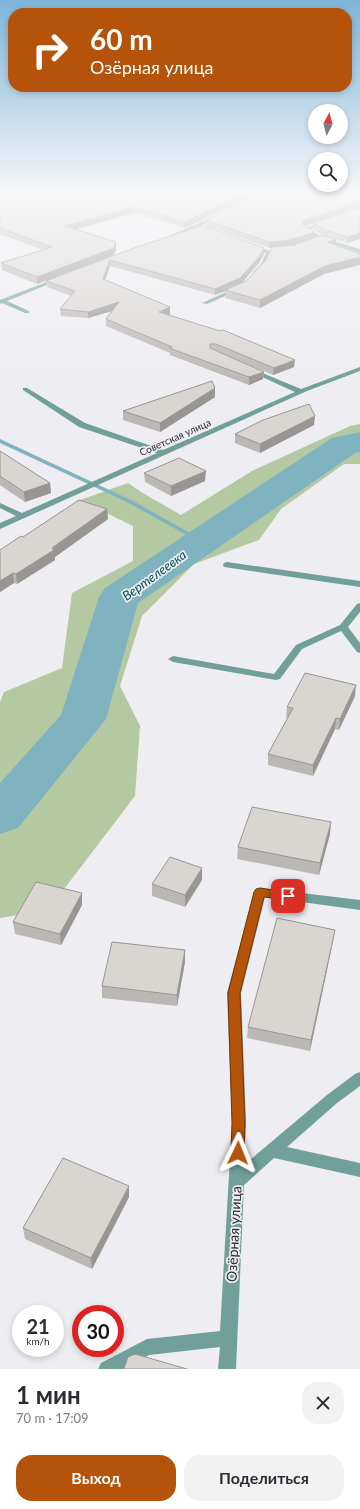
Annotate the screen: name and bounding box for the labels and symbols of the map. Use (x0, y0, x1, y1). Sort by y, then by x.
north arrow (308, 104, 348, 144)
street label: Советская улица (137, 416, 213, 458)
water label: Вертелеевка (119, 546, 190, 604)
pin (271, 879, 305, 913)
position arrow (217, 1132, 259, 1174)
street label: Озёрная улица (222, 1186, 245, 1282)
speed limit sign: 30 (72, 1305, 124, 1357)

